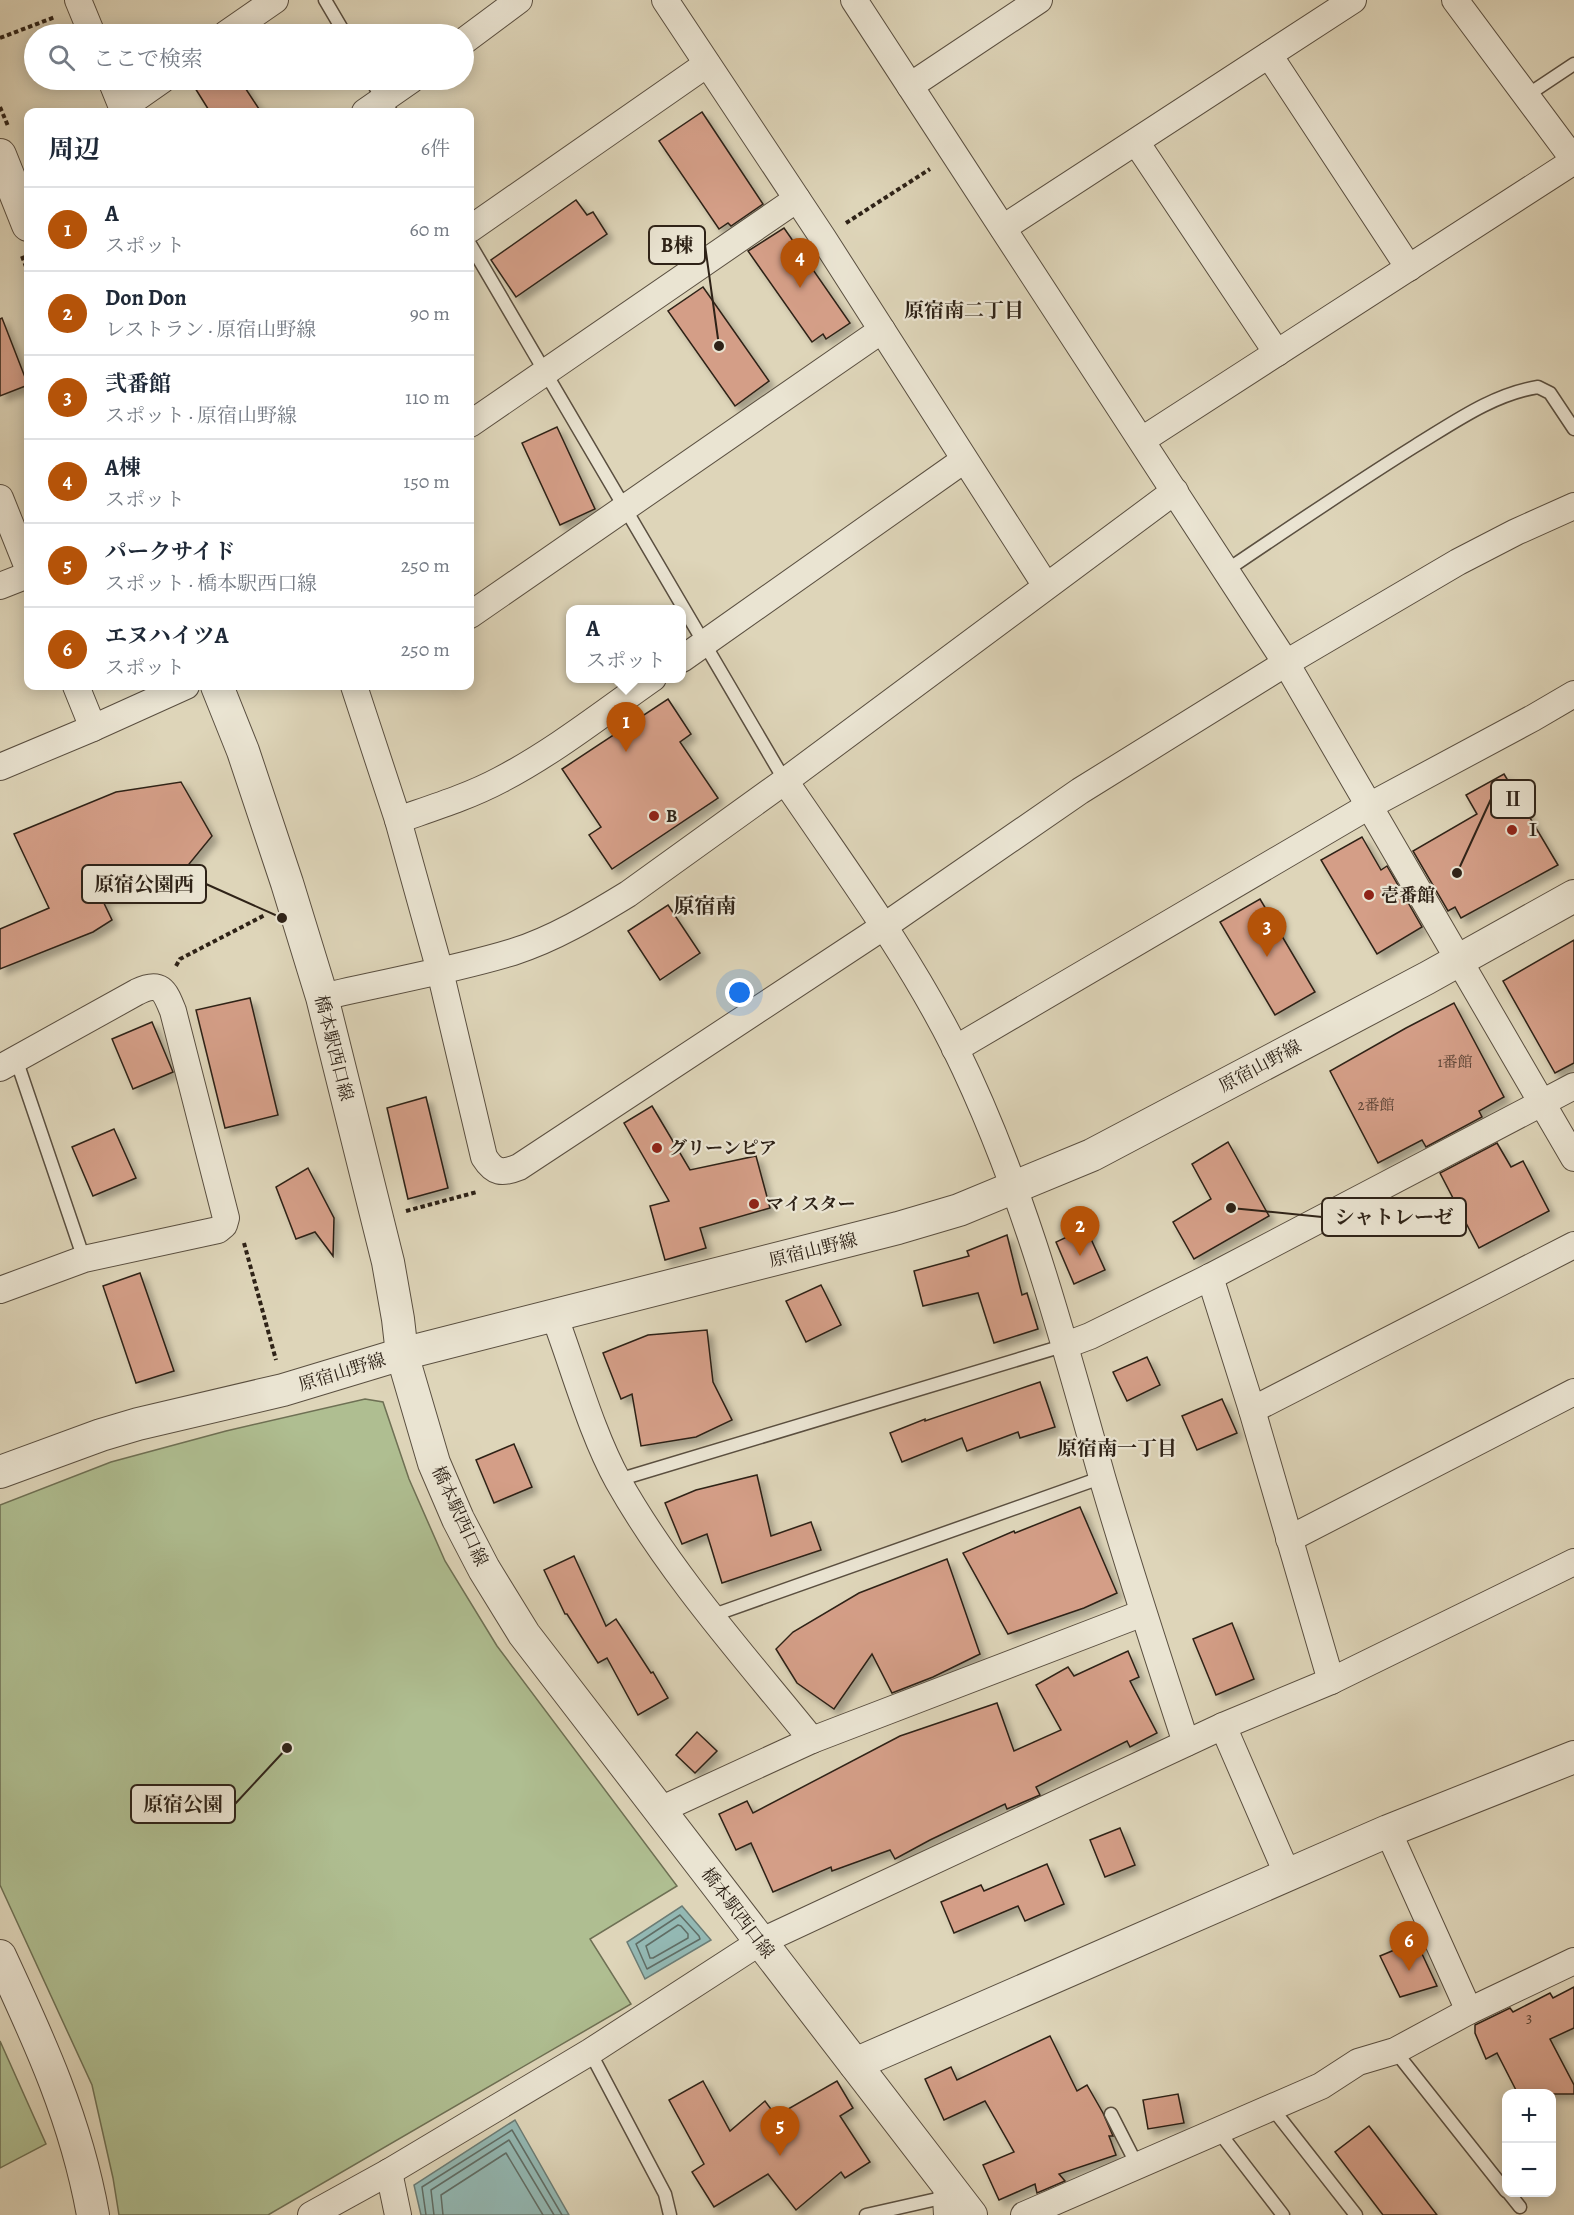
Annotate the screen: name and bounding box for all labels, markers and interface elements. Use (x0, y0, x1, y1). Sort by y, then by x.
search box (24, 24, 474, 90)
icon: search (45, 41, 78, 74)
text: ここで検索 (93, 44, 203, 74)
text: 周辺 (48, 132, 100, 167)
text: 6件 (421, 135, 450, 162)
text: A (105, 199, 119, 229)
text: 1 (64, 216, 71, 243)
text: 60 m (410, 216, 450, 243)
callout: B棟 (649, 226, 705, 264)
text: スポット (105, 232, 185, 259)
text: B棟 (661, 232, 693, 259)
pin: 4 (780, 238, 820, 288)
text: Don Don (105, 283, 187, 313)
district label: 原宿南二丁目 (904, 297, 1024, 324)
text: 2 (63, 300, 72, 327)
text: 90 m (410, 300, 450, 327)
text: レストラン · 原宿山野線 (105, 316, 316, 343)
text: 弐番館 (105, 369, 171, 399)
text: 3 (63, 384, 72, 411)
text: 110 m (405, 384, 450, 411)
text: スポット · 原宿山野線 (105, 402, 297, 429)
text: A棟 (105, 453, 141, 483)
text: 4 (63, 468, 72, 495)
text: 150 m (403, 468, 450, 495)
text: スポット (105, 486, 185, 513)
text: パークサイド (105, 537, 235, 567)
text: 5 (63, 552, 72, 579)
text: 250 m (401, 552, 450, 579)
text: スポット · 橋本駅西口線 (105, 570, 317, 597)
popup (566, 605, 686, 683)
text: A (586, 614, 600, 644)
text: エヌハイツA (105, 621, 229, 651)
text: 6 (63, 636, 72, 663)
text: 250 m (401, 636, 450, 663)
text: スポット (586, 647, 666, 674)
text: スポット (105, 654, 185, 681)
pin: 1 (606, 702, 646, 752)
callout: Ⅱ (1491, 780, 1535, 818)
text: Ⅱ (1503, 786, 1523, 813)
place label: B (666, 804, 677, 828)
marker: B (647, 809, 661, 823)
place label: Ⅰ (1524, 818, 1542, 842)
marker: Ⅰ (1505, 823, 1519, 837)
callout: 原宿公園西 (82, 865, 206, 903)
text: 原宿公園西 (94, 871, 194, 898)
place label: 壱番館 (1381, 883, 1435, 907)
marker: 壱番館 (1362, 888, 1376, 902)
district label: 原宿南 (674, 892, 737, 920)
pin: 3 (1248, 908, 1286, 957)
your location (725, 978, 754, 1007)
street label: 橋本駅西口線 (309, 993, 359, 1103)
street label: 原宿山野線 (1215, 1034, 1305, 1098)
house number: 1番館 (1437, 1052, 1473, 1072)
house number: 2番館 (1357, 1095, 1395, 1115)
place label: グリーンピア (669, 1136, 777, 1160)
marker: グリーンピア (650, 1141, 664, 1155)
place label: マイスター (766, 1192, 855, 1216)
marker: マイスター (747, 1197, 761, 1211)
callout: シャトレーゼ (1322, 1198, 1466, 1236)
text: シャトレーゼ (1334, 1204, 1454, 1231)
pin: 2 (1060, 1206, 1100, 1256)
street label: 原宿山野線 (766, 1227, 860, 1273)
street label: 原宿山野線 (295, 1347, 389, 1397)
district label: 原宿南一丁目 (1057, 1435, 1177, 1462)
street label: 橋本駅西口線 (426, 1462, 494, 1570)
callout: 原宿公園 (131, 1785, 235, 1823)
text: 原宿公園 (143, 1791, 223, 1818)
street label: 橋本駅西口線 (696, 1863, 780, 1963)
pin: 6 (1390, 1922, 1428, 1971)
house number: 3 (1526, 2008, 1532, 2028)
map controls (1502, 2089, 1556, 2197)
button: + (1502, 2089, 1556, 2143)
pin: 5 (760, 2106, 800, 2156)
button: − (1502, 2143, 1556, 2197)

